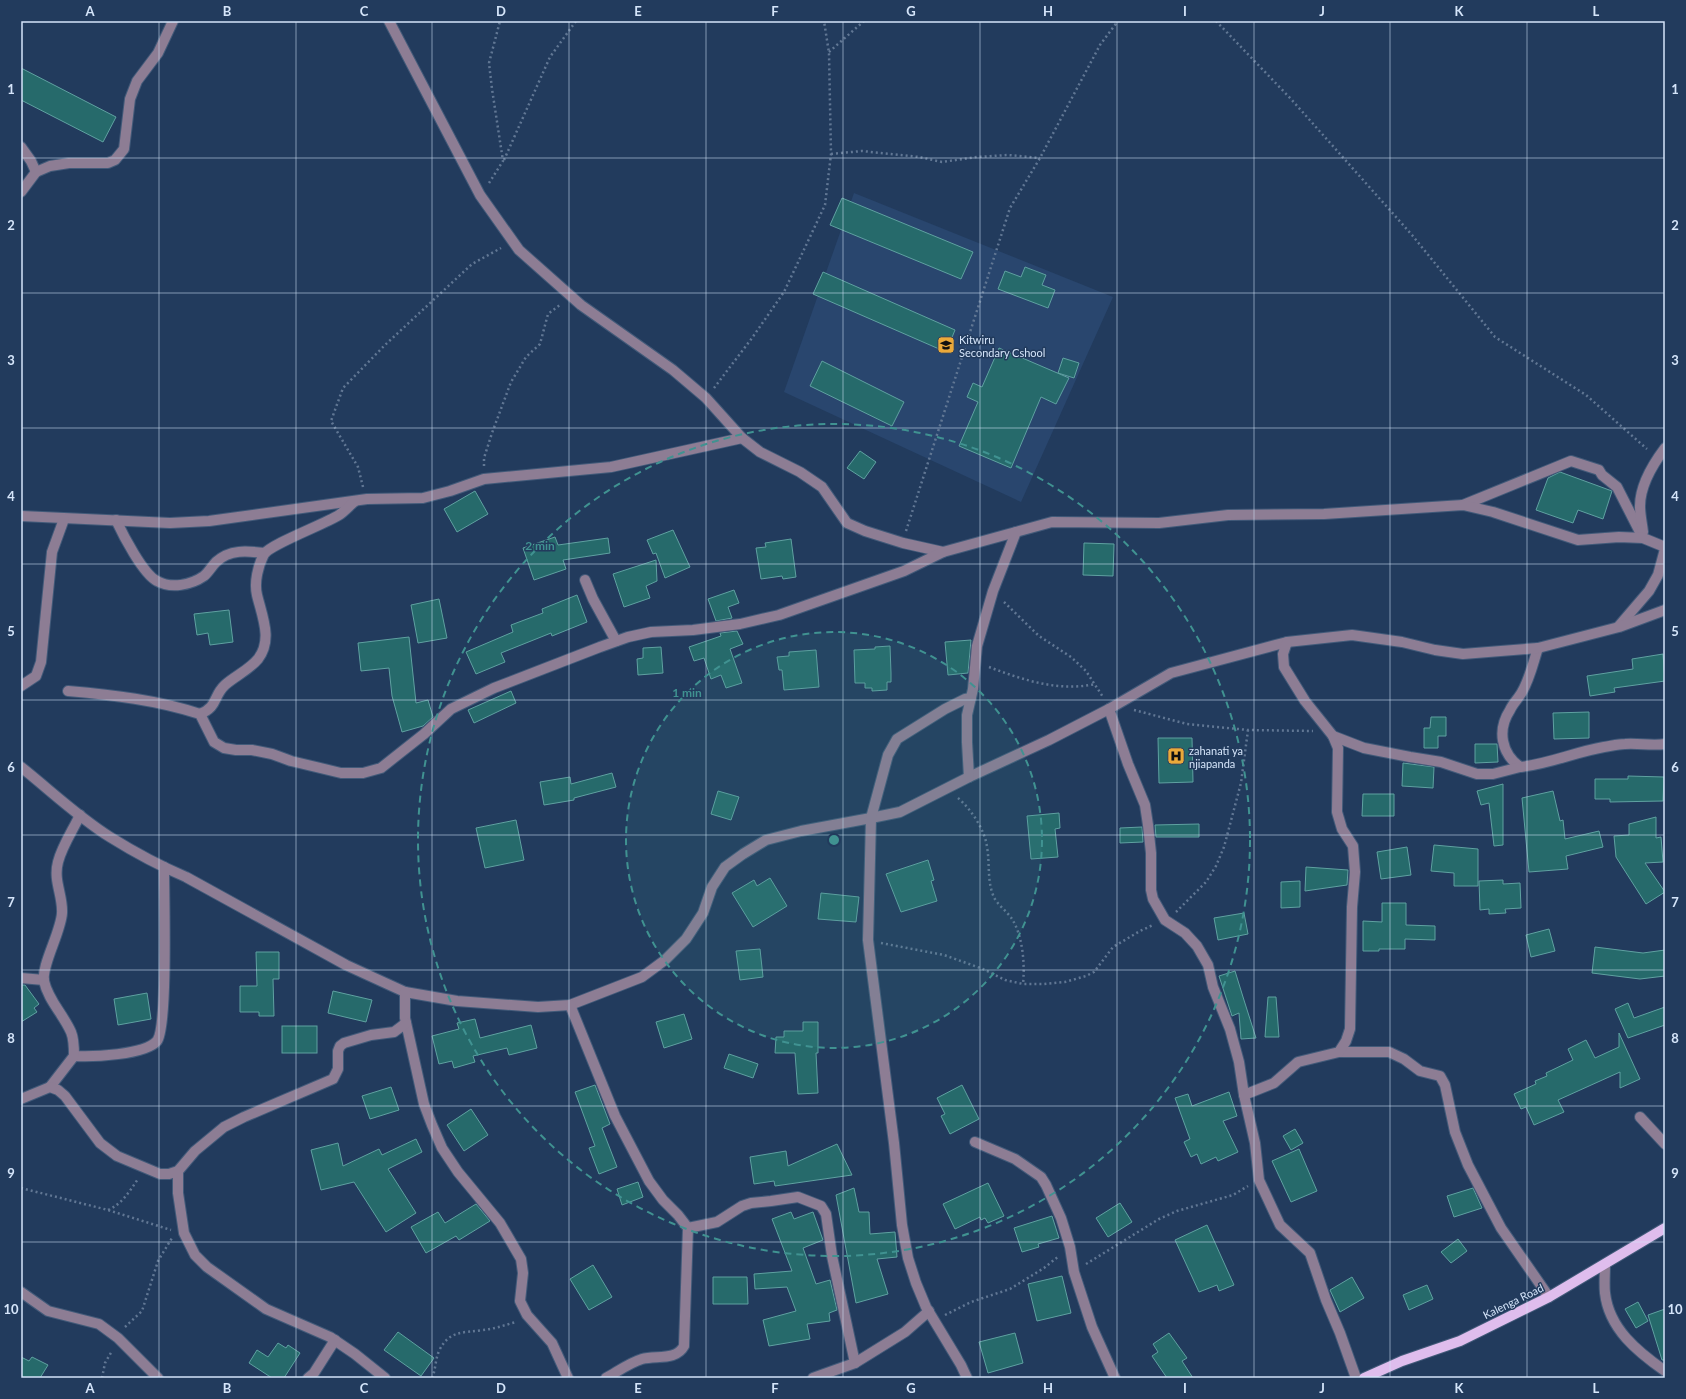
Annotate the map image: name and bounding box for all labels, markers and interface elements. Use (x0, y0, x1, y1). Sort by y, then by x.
text: A (84, 3, 95, 19)
text: B (223, 3, 232, 19)
text: C (360, 3, 369, 19)
text: D (496, 3, 506, 19)
text: E (634, 3, 642, 19)
text: F (771, 3, 779, 19)
text: G (906, 3, 916, 19)
text: H (1043, 3, 1053, 19)
text: I (1183, 3, 1187, 19)
text: J (1319, 3, 1325, 19)
text: K (1455, 3, 1465, 19)
text: L (1593, 3, 1600, 19)
text: 1 (7, 81, 15, 97)
text: 1 (1671, 81, 1679, 97)
text: 2 (7, 217, 15, 233)
text: 2 (1671, 217, 1679, 233)
place label: Kitwiru Secondary Cshool (959, 333, 1045, 359)
school or university icon: Kitwiru Secondary Cshool (936, 335, 956, 355)
text: 3 (7, 352, 15, 368)
text: 3 (1671, 352, 1679, 368)
text: 4 (7, 488, 15, 504)
text: 4 (1671, 488, 1679, 504)
text: 2 min (525, 538, 555, 553)
text: 5 (7, 623, 15, 639)
text: 5 (1671, 623, 1679, 639)
text: 1 min (672, 685, 702, 700)
place label: zahanati ya njiapanda (1189, 744, 1243, 770)
hospital icon: zahanati ya njiapanda (1166, 746, 1186, 766)
text: 6 (7, 759, 15, 775)
text: 6 (1671, 759, 1679, 775)
centre of rings (827, 833, 841, 847)
text: 7 (7, 894, 15, 910)
text: 7 (1671, 894, 1679, 910)
text: 8 (7, 1030, 15, 1046)
text: 8 (1671, 1030, 1679, 1046)
text: 9 (7, 1165, 15, 1181)
text: 9 (1671, 1165, 1679, 1181)
street label: Kalenga Road (1481, 1281, 1545, 1321)
text: 10 (3, 1301, 19, 1317)
text: 10 (1667, 1301, 1683, 1317)
text: A (84, 1380, 95, 1396)
text: B (223, 1380, 232, 1396)
text: C (360, 1380, 369, 1396)
text: D (496, 1380, 506, 1396)
text: E (634, 1380, 642, 1396)
text: F (771, 1380, 779, 1396)
text: G (906, 1380, 916, 1396)
text: H (1043, 1380, 1053, 1396)
text: I (1183, 1380, 1187, 1396)
text: J (1319, 1380, 1325, 1396)
text: K (1455, 1380, 1465, 1396)
text: L (1593, 1380, 1600, 1396)

